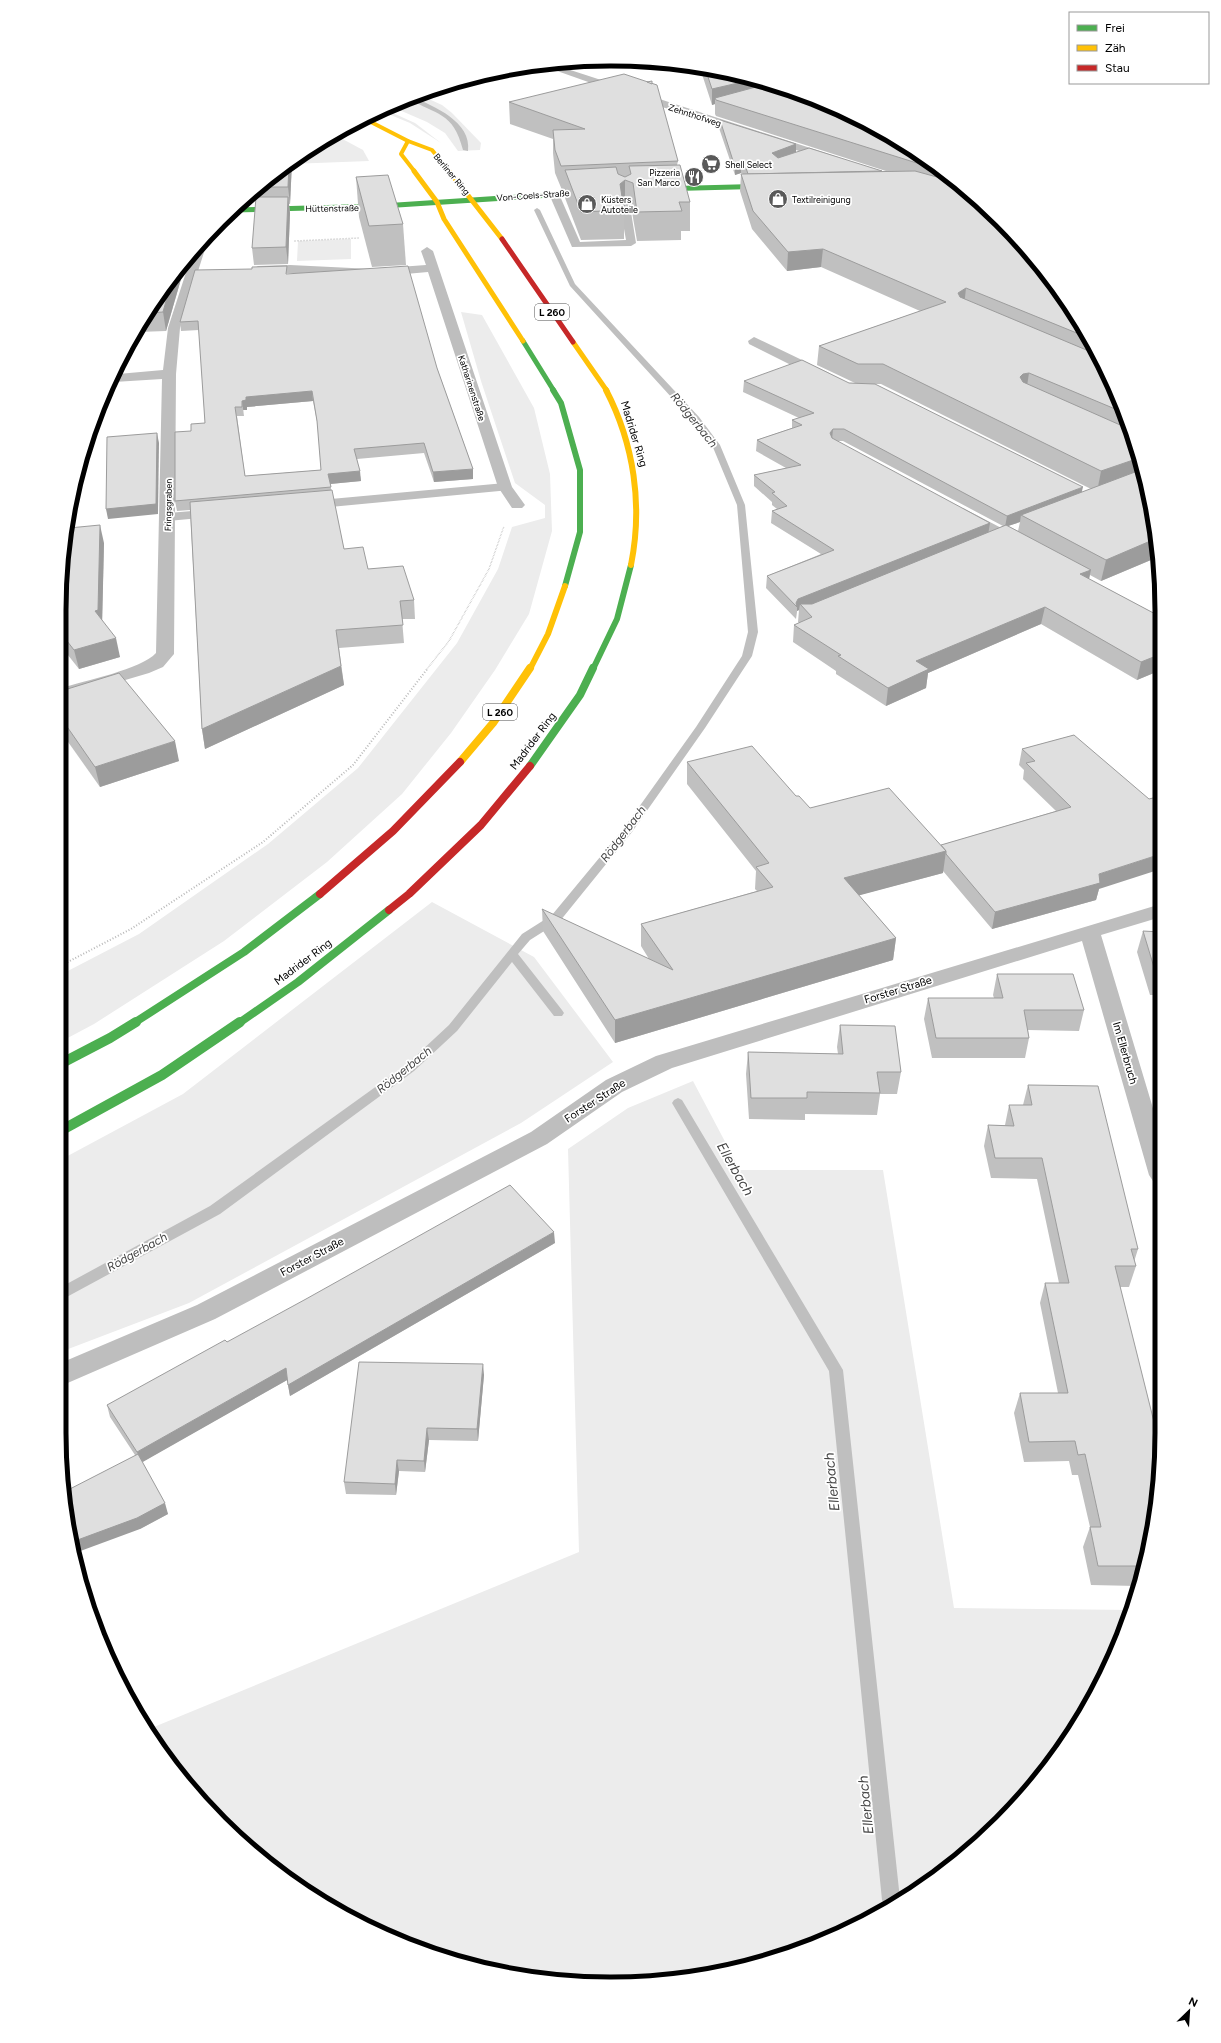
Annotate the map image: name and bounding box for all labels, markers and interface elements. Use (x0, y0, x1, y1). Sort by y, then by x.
legend (1069, 12, 1209, 84)
text: Frei (1105, 21, 1125, 35)
text: Zäh (1105, 41, 1126, 55)
text: Stau (1105, 61, 1130, 75)
street label: Zehnthofweg (667, 101, 723, 129)
street label: Berliner Ring (431, 151, 473, 197)
supermarket icon: Shell Select (700, 153, 722, 175)
place label: Shell Select (725, 159, 773, 170)
restaurant icon: Pizzeria San Marco (683, 166, 705, 188)
place label: Pizzeria San Marco (637, 167, 680, 188)
street label: Von-Coels-Straße (496, 187, 570, 203)
shop icon: Textilreinigung (767, 188, 789, 210)
shop icon: Küsters Autoteile (576, 193, 598, 215)
place label: Küsters Autoteile (601, 194, 638, 215)
place label: Textilreinigung (792, 194, 851, 205)
street label: Hüttenstraße (305, 202, 359, 214)
road number: L 260 (535, 304, 569, 320)
street label: Katharinenstraße (456, 354, 488, 422)
water label: Rödgerbach (668, 390, 721, 450)
street label: Madrider Ring (618, 399, 650, 469)
street label: Fringsgraben (162, 479, 174, 531)
road number: L 260 (483, 704, 517, 720)
street label: Madrider Ring (507, 710, 559, 772)
water label: Rödgerbach (597, 803, 649, 865)
street label: Madrider Ring (272, 936, 334, 988)
street label: Forster Straße (863, 974, 933, 1006)
street label: Im Ellerbruch (1110, 1020, 1140, 1086)
water label: Rödgerbach (374, 1043, 434, 1096)
street label: Forster Straße (562, 1076, 628, 1126)
water label: Ellerbach (713, 1139, 757, 1199)
water label: Rödgerbach (105, 1230, 170, 1274)
street label: Forster Straße (278, 1235, 346, 1279)
water label: Ellerbach (820, 1452, 844, 1512)
water label: Ellerbach (854, 1775, 878, 1835)
north arrow (1169, 1991, 1209, 2031)
text: N (1186, 1995, 1200, 2010)

